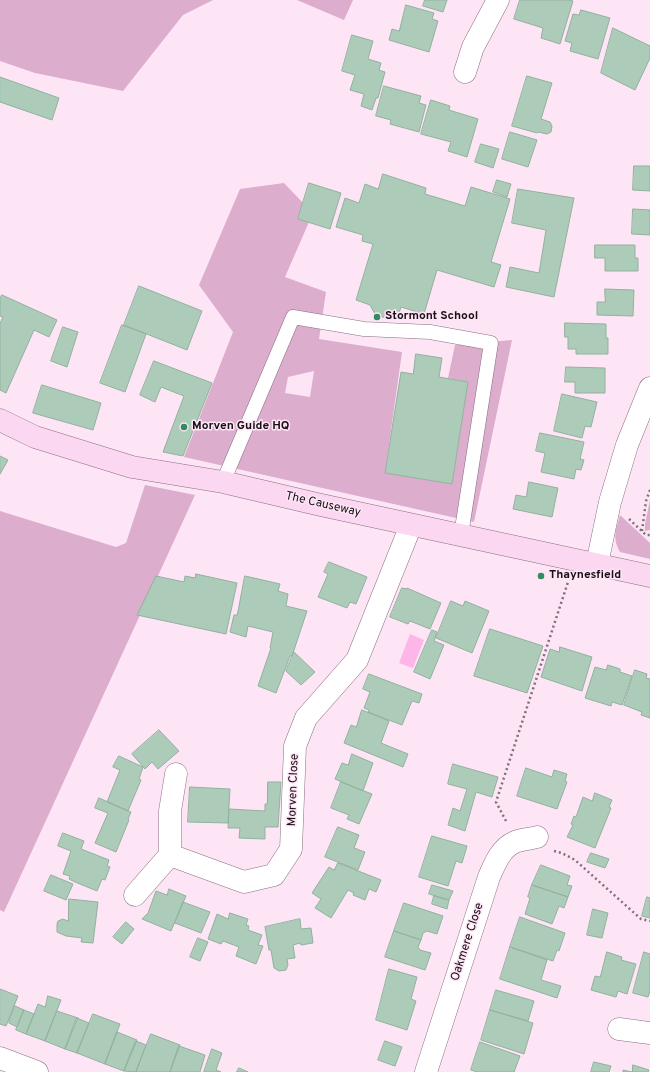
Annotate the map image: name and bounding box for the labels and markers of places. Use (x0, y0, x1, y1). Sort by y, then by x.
place label: Stormont School (385, 310, 478, 324)
marker: Stormont School (372, 312, 382, 322)
place label: Morven Guide HQ (192, 420, 289, 434)
marker: Morven Guide HQ (179, 422, 189, 432)
place label: Thaynesfield (549, 569, 621, 583)
marker: Thaynesfield (536, 571, 546, 581)

